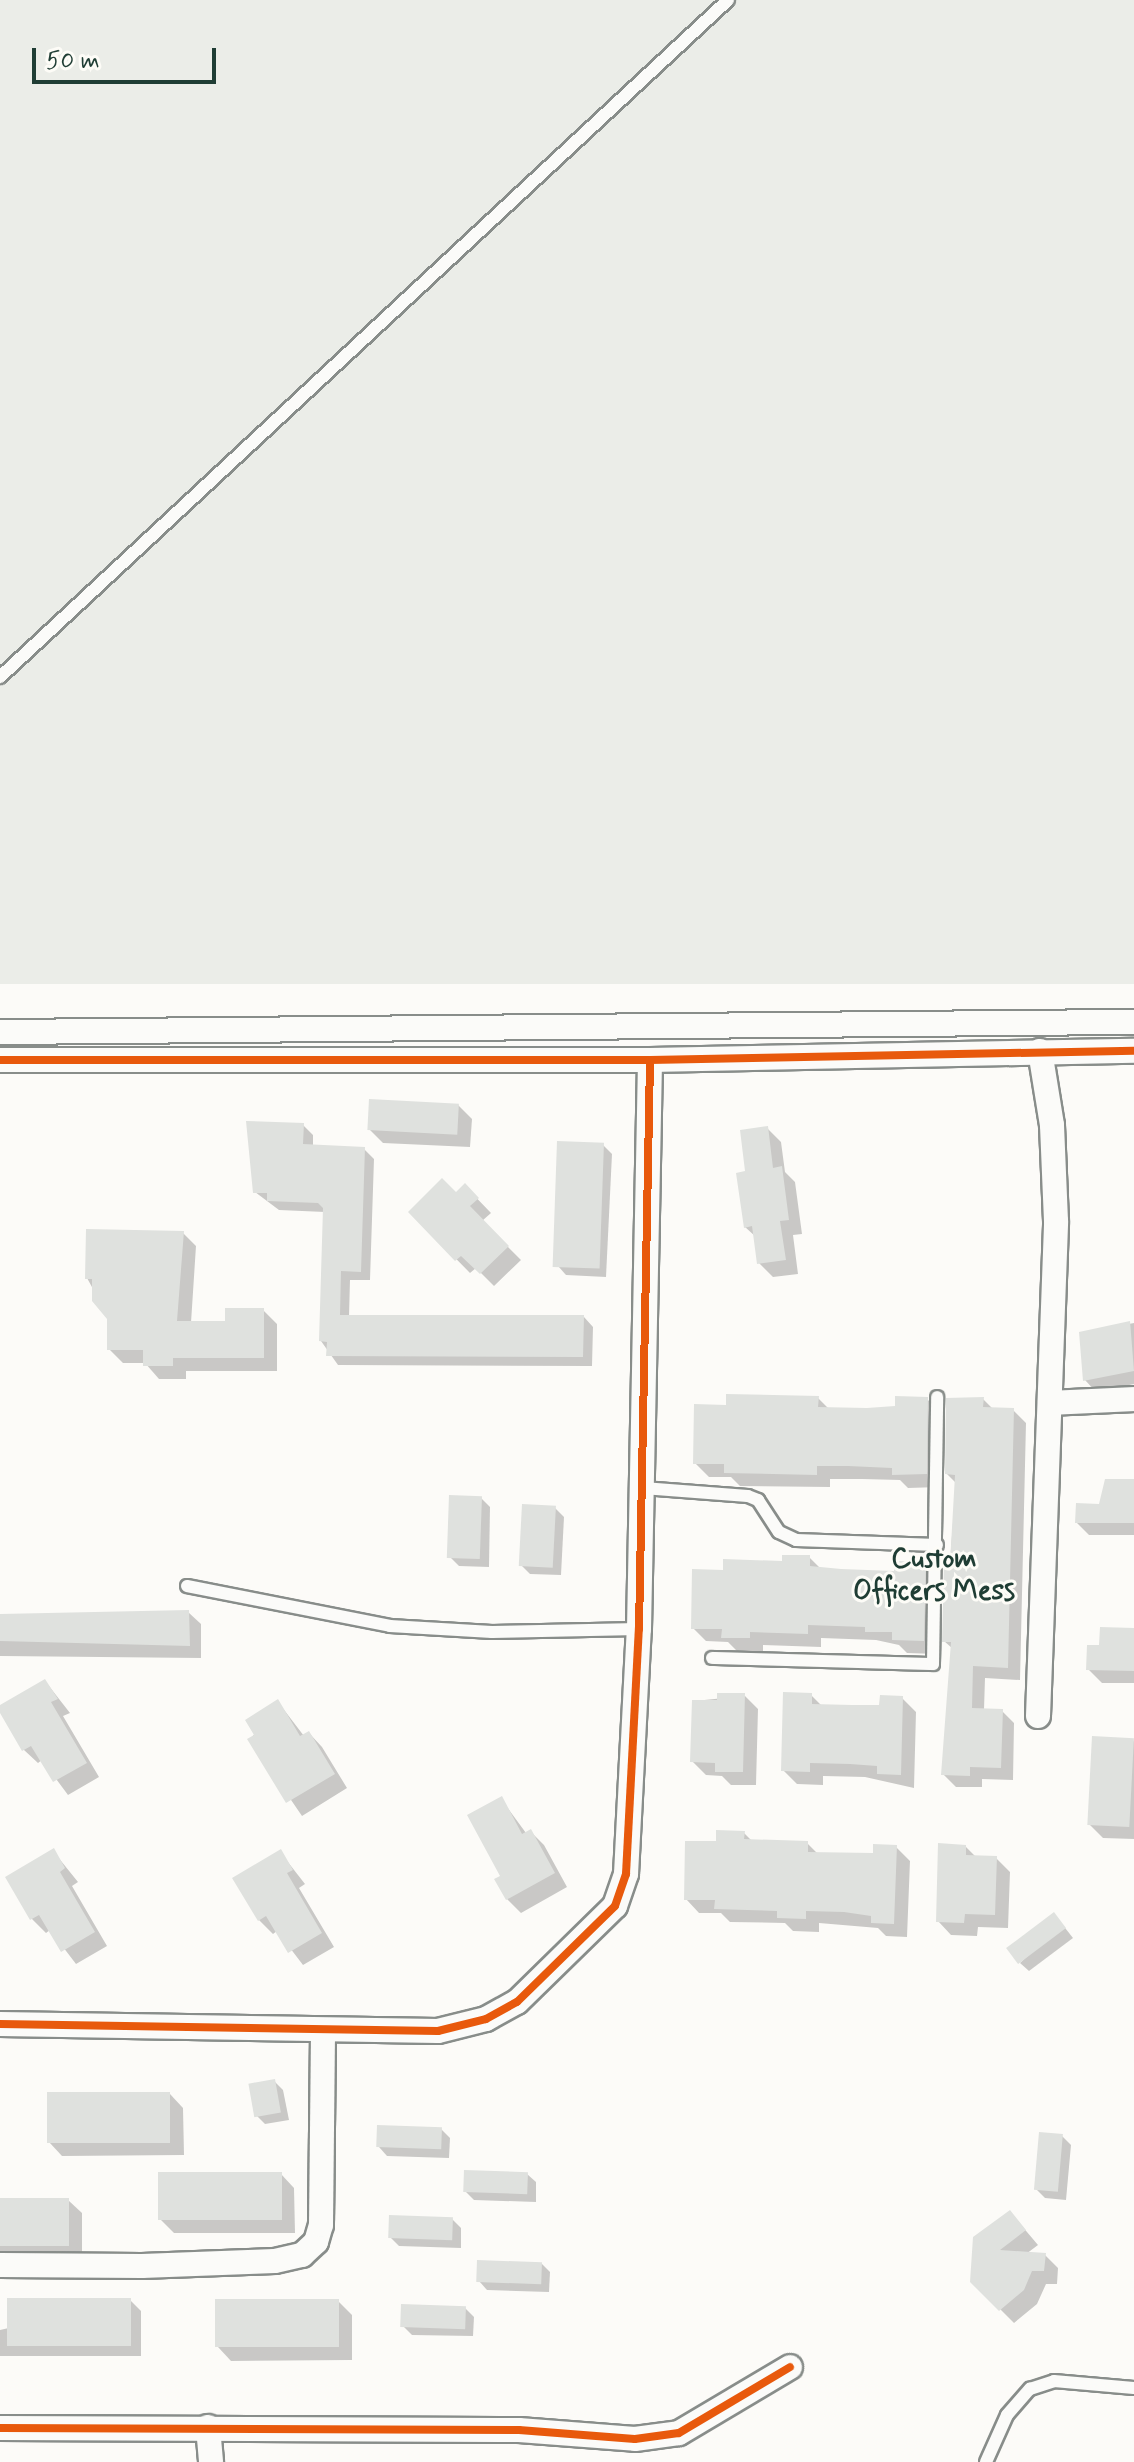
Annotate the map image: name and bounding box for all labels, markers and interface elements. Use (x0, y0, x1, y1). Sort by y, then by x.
scale bar (36, 32, 220, 82)
text: 50 m (46, 46, 100, 77)
district label: Custom Officers Mess (853, 1543, 1015, 1609)

